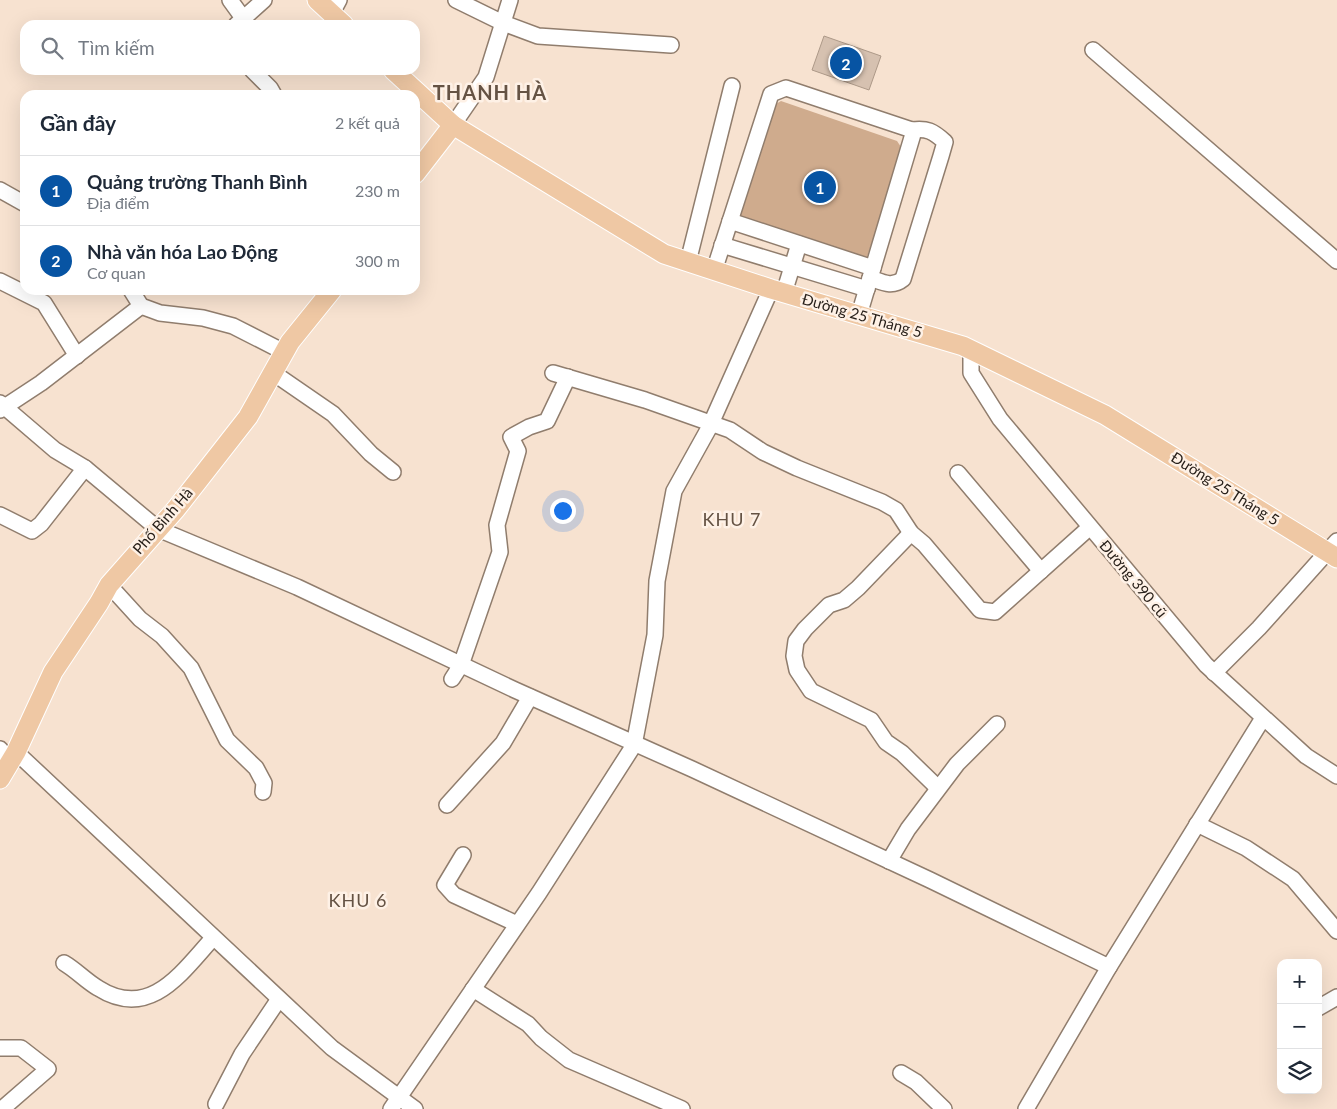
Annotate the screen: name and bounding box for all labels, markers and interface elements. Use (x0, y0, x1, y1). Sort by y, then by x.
search box (20, 20, 420, 75)
icon: search (38, 34, 66, 62)
text: Tìm kiếm (78, 36, 155, 59)
pin: 2 (830, 44, 862, 82)
district label: THANH HÀ (433, 80, 547, 104)
text: Gần đây (40, 110, 116, 135)
text: 2 kết quả (335, 113, 400, 132)
pin: 1 (804, 168, 836, 206)
text: Quảng trường Thanh Bình (87, 170, 307, 193)
text: 1 (51, 181, 61, 200)
text: 230 m (355, 181, 400, 200)
text: Địa điểm (87, 193, 149, 212)
text: Nhà văn hóa Lao Động (87, 240, 278, 263)
text: 2 (51, 251, 61, 270)
text: 300 m (355, 251, 400, 270)
text: Cơ quan (87, 263, 146, 282)
street label: Đường 25 Tháng 5 (800, 289, 924, 341)
street label: Đường 25 Tháng 5 (1168, 448, 1283, 529)
street label: Phố Bình Hà (129, 483, 196, 557)
your location (550, 498, 576, 524)
district label: KHU 7 (703, 508, 761, 530)
street label: Đường 390 cũ (1096, 536, 1171, 621)
district label: KHU 6 (329, 889, 387, 911)
map controls (1277, 959, 1322, 1094)
button: + (1277, 959, 1322, 1004)
button: − (1277, 1004, 1322, 1049)
button: layers (1277, 1049, 1322, 1094)

